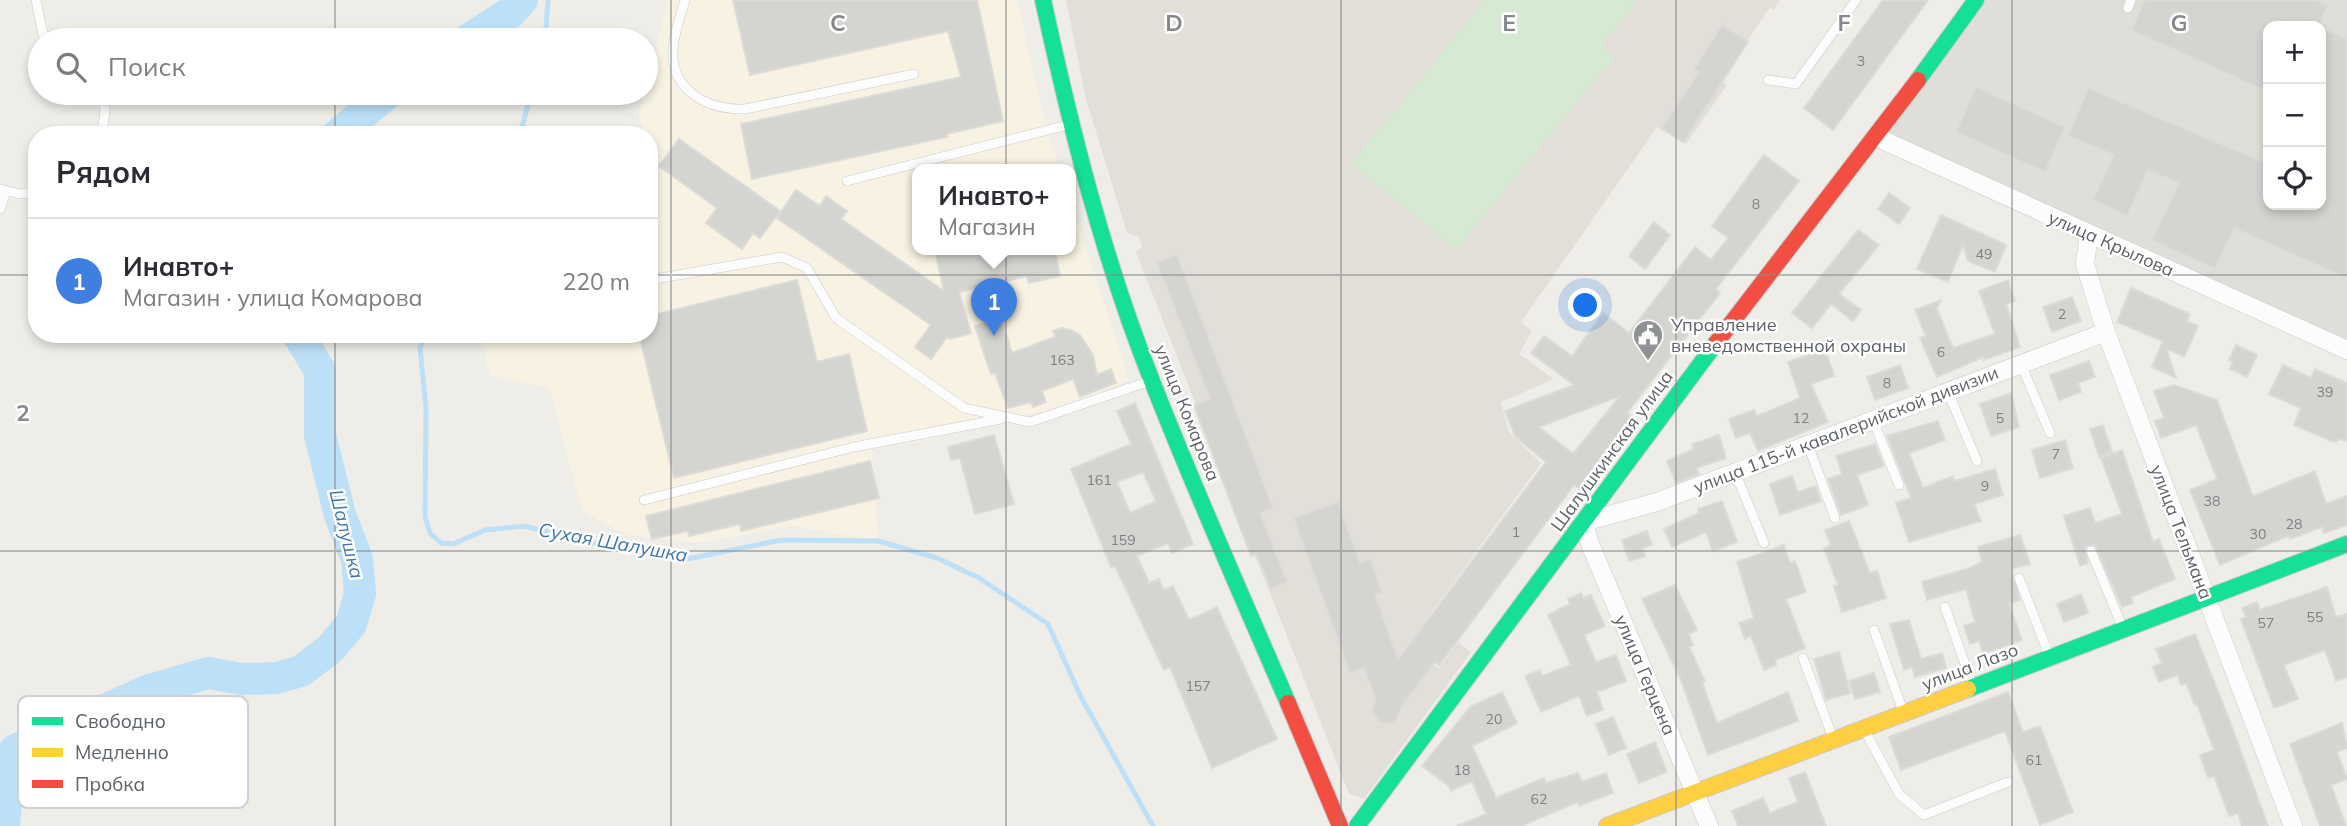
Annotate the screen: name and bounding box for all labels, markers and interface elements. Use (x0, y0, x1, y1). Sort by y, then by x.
text: C (830, 8, 846, 37)
text: D (1165, 8, 1183, 37)
text: E (1502, 8, 1516, 37)
text: F (1837, 8, 1851, 37)
text: G (2170, 8, 2188, 37)
map controls (2263, 21, 2326, 210)
button: + (2263, 21, 2326, 84)
search box (28, 28, 658, 105)
icon: search (52, 48, 90, 86)
text: Поиск (108, 50, 186, 83)
house number: 3 (1857, 52, 1865, 70)
button: − (2263, 84, 2326, 147)
button: locate (2263, 147, 2326, 210)
text: Рядом (56, 153, 151, 191)
popup (912, 164, 1076, 255)
text: Инавто+ (938, 179, 1050, 212)
house number: 8 (1752, 195, 1760, 213)
street label: улица Крылова (2045, 206, 2178, 282)
text: Магазин (938, 212, 1036, 241)
house number: 49 (1976, 245, 1992, 263)
text: Инавто+ (123, 250, 234, 283)
text: 1 (72, 267, 86, 296)
text: 220 m (562, 267, 630, 296)
pin: 1 (971, 278, 1017, 336)
text: Магазин · улица Комарова (123, 283, 423, 312)
your location (1568, 288, 1602, 322)
house number: 2 (2058, 305, 2066, 323)
place label: Управление вневедомственной охраны (1670, 313, 1906, 357)
public building icon: Управление вневедомственной охраны (1631, 318, 1665, 362)
street label: улица Комарова (1150, 341, 1225, 484)
house number: 6 (1937, 343, 1945, 361)
house number: 163 (1049, 351, 1075, 369)
street label: улица 115-й кавалерийской дивизии (1690, 361, 2002, 498)
street label: Шалушкинская улица (1545, 366, 1678, 536)
house number: 8 (1883, 374, 1891, 392)
house number: 39 (2317, 383, 2333, 401)
text: 2 (16, 398, 30, 427)
house number: 12 (1793, 409, 1809, 427)
house number: 5 (1996, 409, 2004, 427)
house number: 7 (2052, 445, 2060, 463)
street label: улица Тельмана (2145, 461, 2218, 602)
house number: 161 (1086, 471, 1112, 489)
house number: 9 (1981, 477, 1989, 495)
water label: Шалушка (324, 487, 370, 581)
house number: 38 (2204, 492, 2220, 510)
house number: 28 (2286, 515, 2302, 533)
water label: Сухая Шалушка (537, 517, 689, 567)
house number: 1 (1512, 523, 1520, 541)
house number: 30 (2250, 525, 2266, 543)
house number: 159 (1110, 531, 1136, 549)
house number: 55 (2307, 608, 2323, 626)
street label: улица Герцена (1610, 611, 1681, 739)
house number: 57 (2258, 614, 2274, 632)
street label: улица Лазо (1918, 638, 2021, 695)
house number: 157 (1185, 677, 1211, 695)
legend (18, 696, 248, 808)
text: Свободно (75, 709, 166, 733)
house number: 20 (1486, 710, 1502, 728)
text: Медленно (75, 740, 169, 764)
house number: 61 (2026, 751, 2042, 769)
house number: 18 (1454, 761, 1470, 779)
text: Пробка (75, 772, 145, 796)
house number: 62 (1531, 790, 1547, 808)

